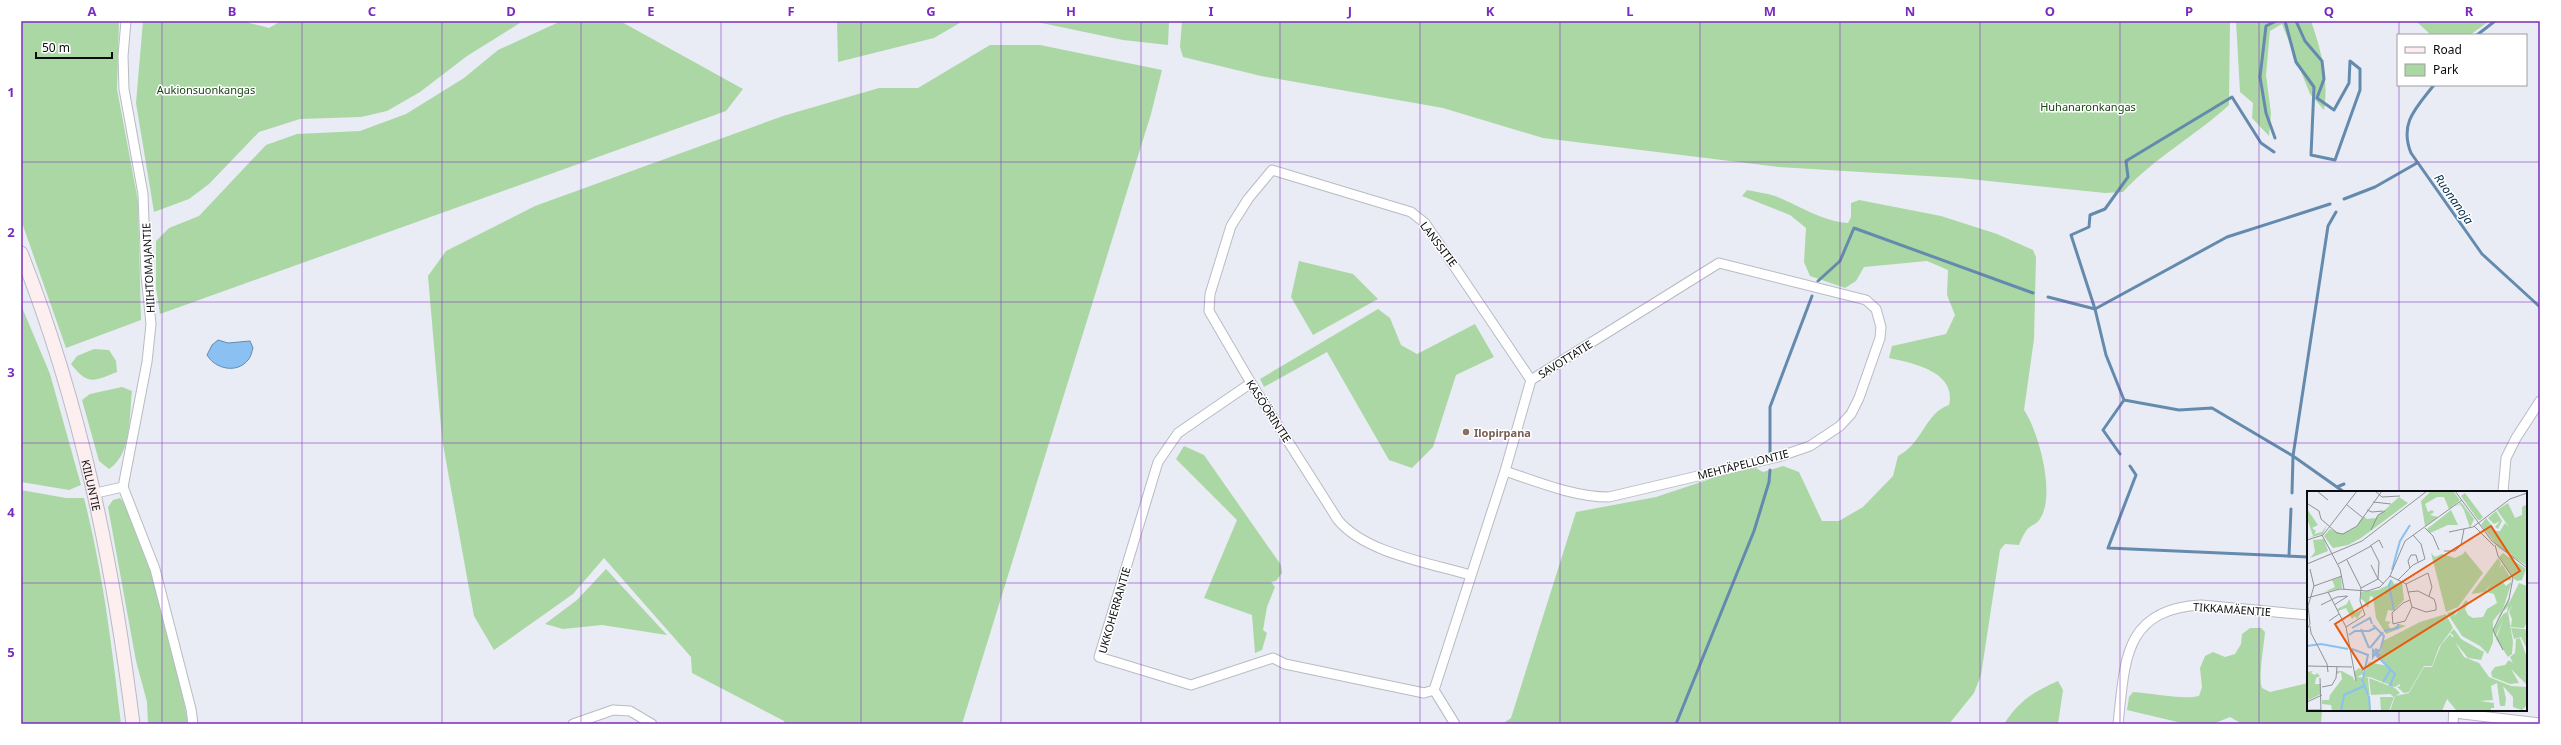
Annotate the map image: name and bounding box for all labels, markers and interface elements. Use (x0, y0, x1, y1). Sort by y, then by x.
text: A (88, 2, 97, 20)
text: B (228, 2, 236, 20)
text: C (368, 2, 376, 20)
text: D (506, 2, 516, 20)
text: E (647, 2, 655, 20)
text: F (787, 2, 795, 20)
text: G (926, 2, 936, 20)
text: H (1066, 2, 1076, 20)
text: I (1208, 2, 1214, 20)
text: J (1347, 2, 1352, 20)
text: K (1486, 2, 1495, 20)
text: L (1626, 2, 1634, 20)
text: M (1764, 2, 1776, 20)
text: N (1905, 2, 1915, 20)
text: O (2045, 2, 2055, 20)
text: P (2185, 2, 2193, 20)
text: Q (2324, 2, 2334, 20)
text: R (2465, 2, 2474, 20)
scale bar (36, 34, 112, 60)
legend (2397, 34, 2527, 86)
text: 50 m (42, 39, 70, 56)
text: Road (2433, 41, 2462, 58)
text: Park (2433, 61, 2459, 78)
park label: Aukionsuonkangas (157, 82, 255, 97)
text: 1 (7, 83, 15, 101)
park label: Huhanaronkangas (2040, 99, 2136, 114)
water label: Ruonanoja (2430, 170, 2478, 228)
street label: LANSSITIE (1417, 218, 1461, 270)
text: 2 (7, 223, 15, 241)
street label: HIIHTOMAJANTIE (138, 223, 158, 313)
street label: SAVOTTATIE (1535, 336, 1595, 382)
text: 3 (7, 363, 15, 381)
street label: KASÖÖRINTIE (1243, 377, 1295, 445)
place label: Ilopirpana (1474, 425, 1531, 440)
marker: Ilopirpana (1461, 427, 1471, 437)
street label: MEHTÄPELLONTIE (1696, 445, 1790, 483)
street label: KIILUNTIE (79, 458, 105, 512)
inset map (2307, 491, 2527, 711)
text: 4 (7, 503, 15, 521)
street label: UKKOHERRANTIE (1094, 565, 1134, 655)
street label: TIKKAMÄENTIE (2193, 599, 2271, 619)
text: 5 (7, 643, 15, 661)

